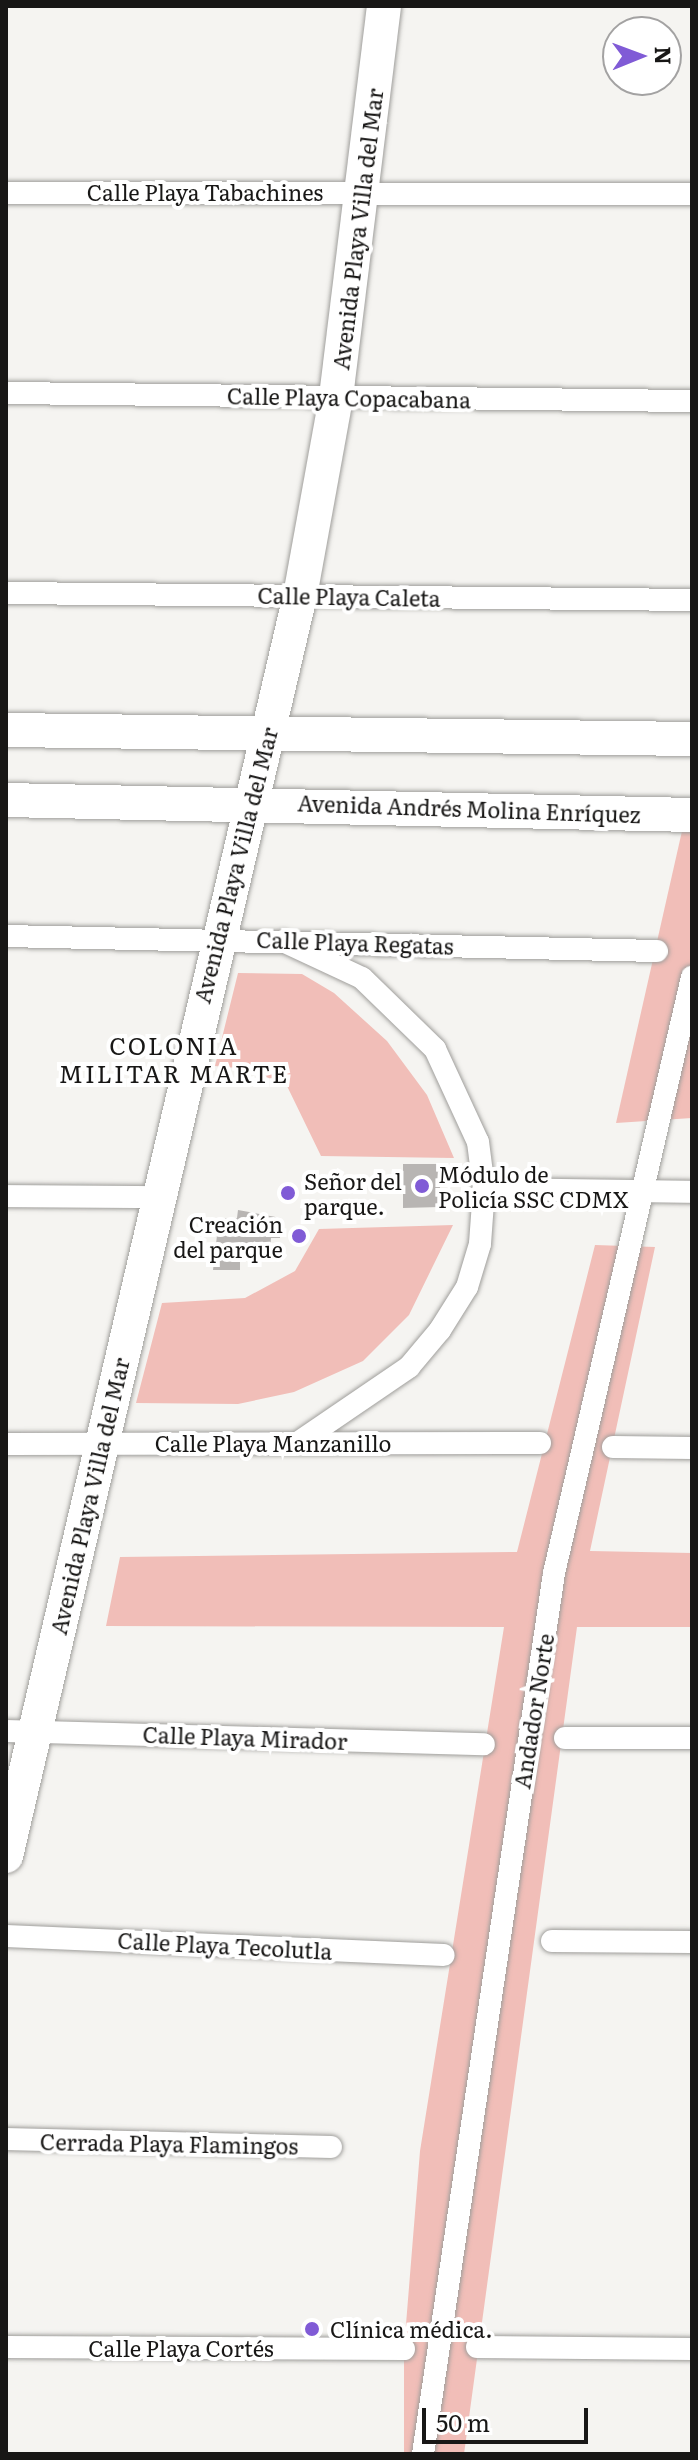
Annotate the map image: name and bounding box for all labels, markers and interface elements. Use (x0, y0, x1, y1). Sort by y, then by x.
north arrow (602, 16, 682, 96)
text: N (648, 46, 681, 65)
street label: Avenida Playa Villa del Mar (327, 87, 387, 371)
street label: Calle Playa Tabachines (87, 179, 323, 205)
street label: Calle Playa Copacabana (227, 382, 471, 412)
street label: Calle Playa Caleta (257, 581, 441, 611)
street label: Avenida Playa Villa del Mar (188, 724, 282, 1006)
street label: Avenida Andrés Molina Enríquez (297, 789, 641, 827)
street label: Calle Playa Regatas (256, 925, 454, 959)
district label: COLONIA MILITAR MARTE (59, 1031, 289, 1087)
place label: Módulo de Policía SSC CDMX (438, 1160, 629, 1212)
place label: Señor del parque. (304, 1167, 402, 1218)
marker: Módulo de Policía SSC CDMX (413, 1177, 431, 1195)
marker: Señor del parque. (279, 1184, 297, 1202)
place label: Creación del parque (173, 1210, 283, 1262)
marker: Creación del parque (290, 1227, 308, 1245)
street label: Avenida Playa Villa del Mar (44, 1355, 134, 1637)
street label: Calle Playa Manzanillo (155, 1430, 391, 1456)
street label: Andador Norte (508, 1632, 558, 1790)
street label: Calle Playa Mirador (142, 1720, 348, 1754)
street label: Calle Playa Tecolutla (117, 1926, 333, 1964)
street label: Cerrada Playa Flamingos (40, 2128, 298, 2158)
place label: Clínica médica. (330, 2316, 493, 2342)
marker: Clínica médica. (301, 2318, 323, 2340)
street label: Calle Playa Cortés (88, 2335, 274, 2361)
scale bar (426, 2392, 592, 2442)
text: 50 m (436, 2404, 490, 2439)

